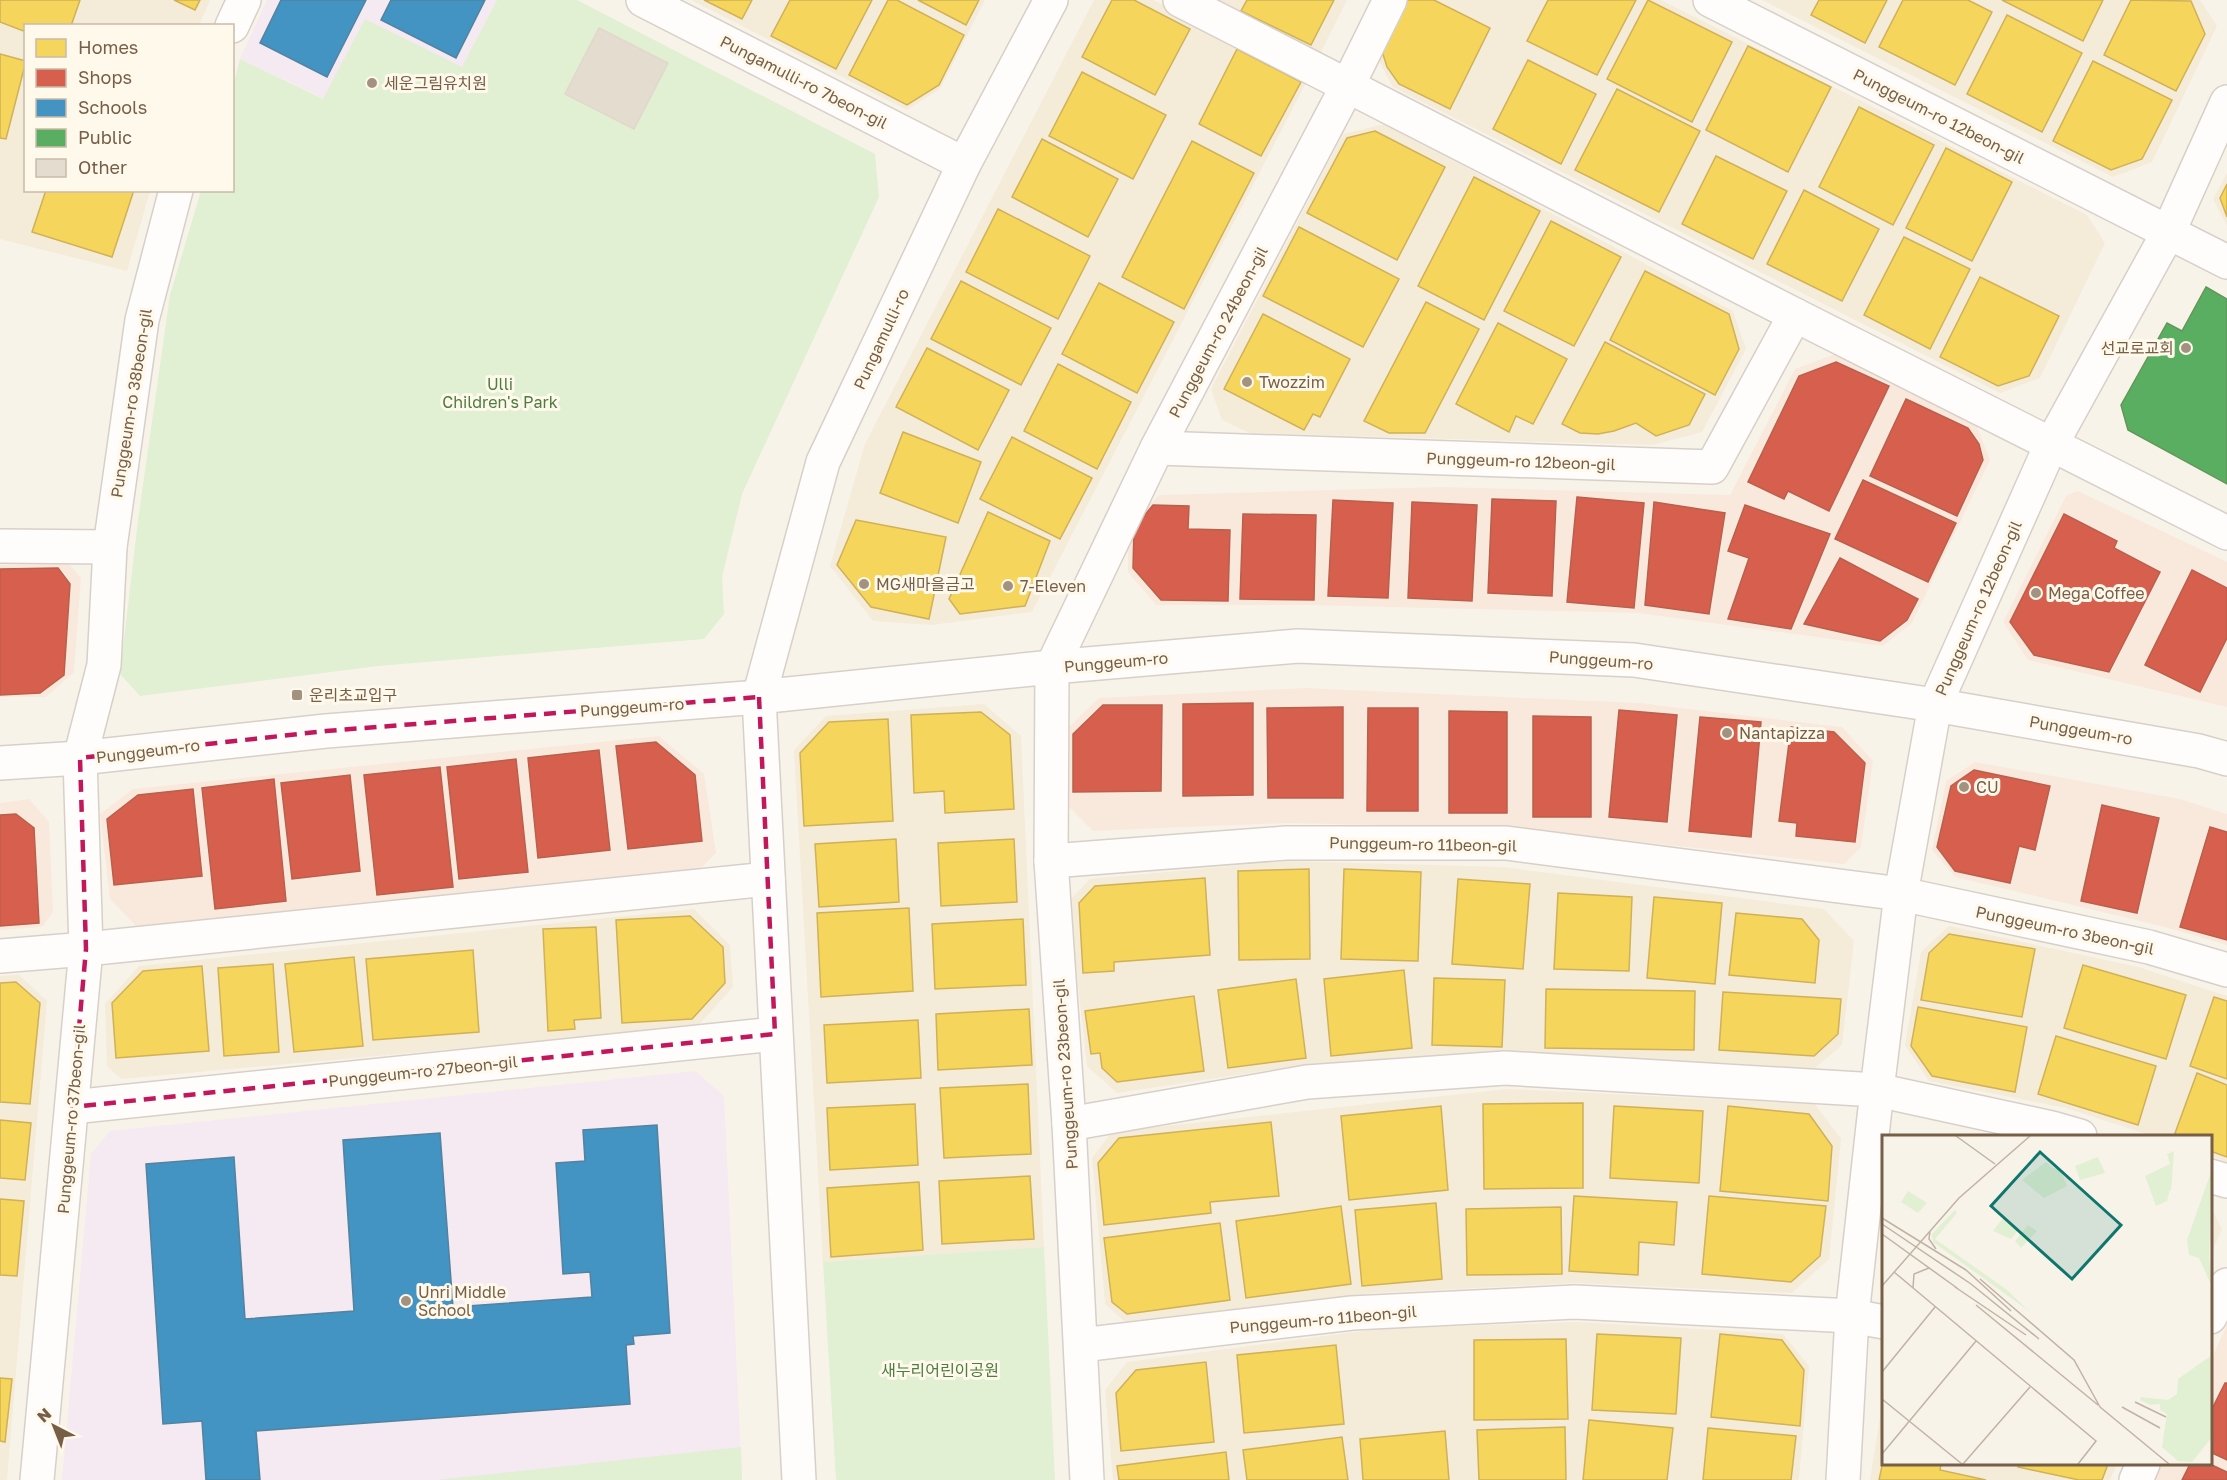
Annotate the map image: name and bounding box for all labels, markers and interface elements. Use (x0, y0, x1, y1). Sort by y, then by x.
legend (24, 24, 234, 192)
street label: Pungamulli-ro 7beon-gil (717, 31, 891, 133)
text: Homes (78, 36, 138, 58)
street label: Punggeum-ro 12beon-gil (1850, 64, 2028, 168)
text: Shops (78, 66, 132, 88)
place label: 세운그림유치원 (384, 73, 487, 93)
marker: 세운그림유치원 (365, 76, 379, 90)
text: Schools (78, 96, 147, 118)
text: Public (78, 126, 132, 148)
text: Other (78, 156, 127, 178)
street label: Punggeum-ro 24beon-gil (1164, 243, 1272, 421)
street label: Pungamulli-ro (849, 285, 913, 393)
street label: Punggeum-ro 38beon-gil (106, 307, 156, 499)
place label: 선교로교회 (2100, 338, 2174, 358)
marker: 선교로교회 (2179, 341, 2193, 355)
place label: Twozzim (1259, 372, 1325, 392)
park label: Ulli Children's Park (442, 374, 558, 412)
marker: Twozzim (1240, 375, 1254, 389)
street label: Punggeum-ro 12beon-gil (1426, 448, 1616, 474)
street label: Punggeum-ro 12beon-gil (1930, 517, 2026, 699)
place label: MG새마을금고 (876, 574, 975, 594)
place label: 7-Eleven (1020, 576, 1086, 596)
marker: MG새마을금고 (857, 577, 871, 591)
marker: 7-Eleven (1001, 579, 1015, 593)
place label: Mega Coffee (2048, 583, 2144, 603)
marker: Mega Coffee (2029, 586, 2043, 600)
street label: Punggeum-ro (1548, 646, 1654, 674)
street label: Punggeum-ro (1063, 647, 1169, 677)
place label: 운리초교입구 (309, 685, 397, 705)
marker: 운리초교입구 (290, 688, 304, 702)
street label: Punggeum-ro (579, 693, 685, 721)
street label: Punggeum-ro (2028, 711, 2134, 749)
place label: Nantapizza (1739, 723, 1825, 743)
marker: Nantapizza (1720, 726, 1734, 740)
street label: Punggeum-ro (95, 735, 201, 767)
place label: CU (1976, 777, 1999, 797)
marker: CU (1957, 780, 1971, 794)
street label: Punggeum-ro 11beon-gil (1329, 832, 1517, 856)
street label: Punggeum-ro 3beon-gil (1974, 901, 2156, 959)
street label: Punggeum-ro 23beon-gil (1048, 978, 1082, 1170)
street label: Punggeum-ro 37beon-gil (53, 1023, 89, 1215)
street label: Punggeum-ro 27beon-gil (327, 1051, 519, 1091)
inset map (1882, 1135, 2212, 1465)
place label: Unri Middle School (418, 1282, 506, 1320)
marker: Unri Middle School (399, 1294, 413, 1308)
street label: Punggeum-ro 11beon-gil (1229, 1301, 1417, 1337)
park label: 새누리어린이공원 (881, 1360, 999, 1380)
north arrow (24, 1396, 84, 1456)
text: N (33, 1403, 55, 1426)

